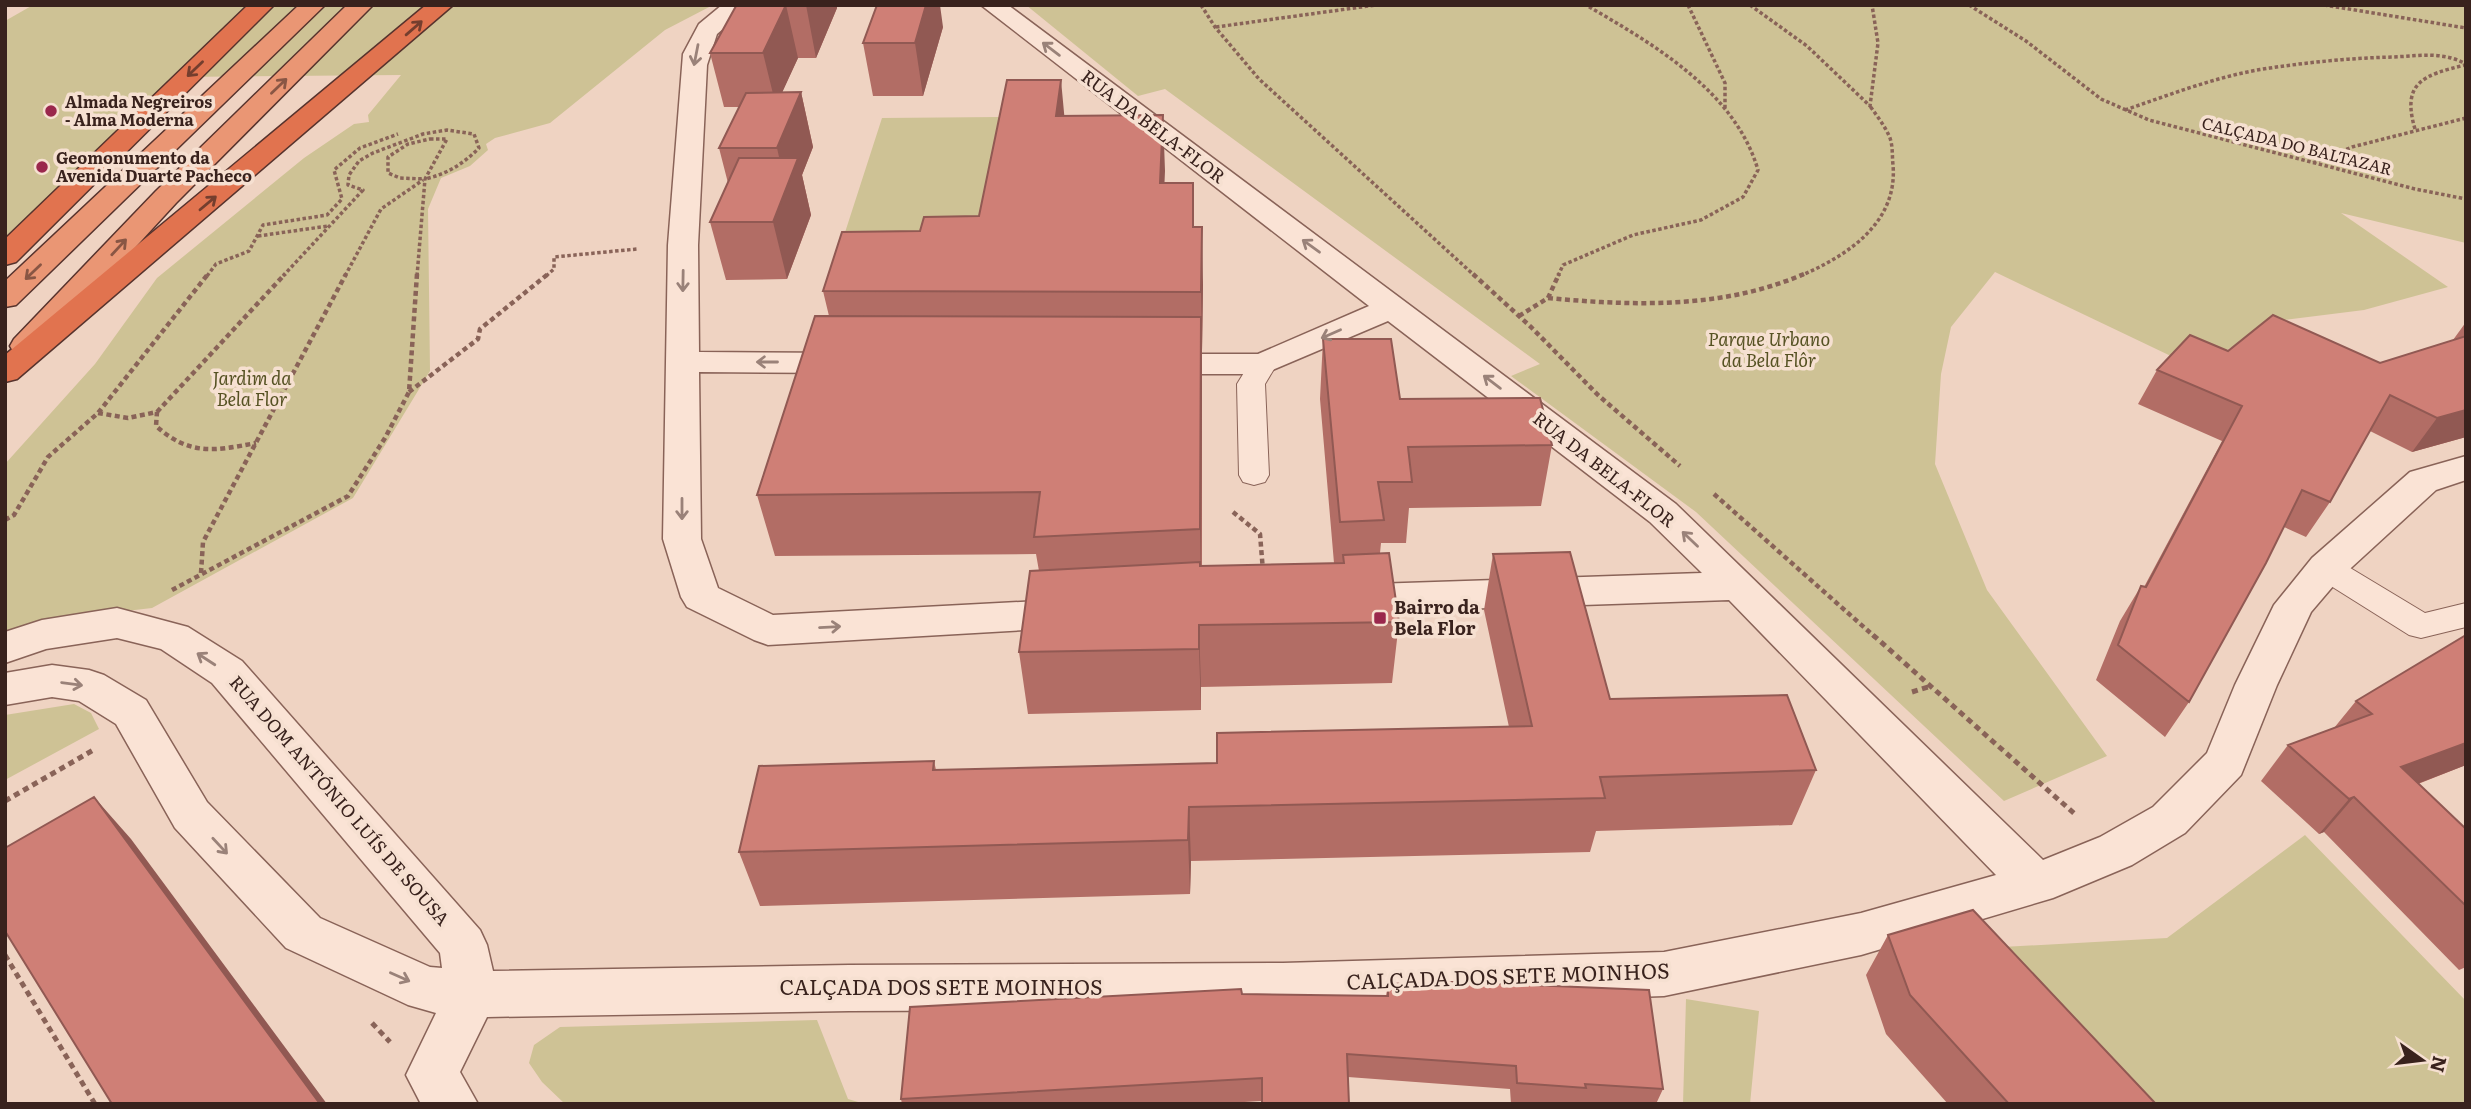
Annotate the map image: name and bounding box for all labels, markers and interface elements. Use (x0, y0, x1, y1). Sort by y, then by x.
one-way arrow (404, 20, 422, 36)
one-way arrow (1042, 42, 1061, 57)
one-way arrow (688, 43, 701, 65)
one-way arrow (187, 61, 204, 78)
street label: RUA DA BELA-FLOR (1076, 62, 1232, 189)
one-way arrow (271, 77, 288, 94)
place label: Almada Negreiros - Alma Moderna (65, 89, 212, 131)
marker: Almada Negreiros - Alma Moderna (43, 103, 59, 119)
street label: CALÇADA DO BALTAZAR (2200, 110, 2395, 180)
place label: Geomonumento da Avenida Duarte Pacheco (56, 145, 252, 187)
marker: Geomonumento da Avenida Duarte Pacheco (34, 159, 50, 175)
one-way arrow (199, 195, 217, 211)
one-way arrow (111, 238, 127, 256)
one-way arrow (1301, 239, 1320, 254)
one-way arrow (24, 263, 41, 280)
one-way arrow (676, 270, 690, 293)
park label: Parque Urbano da Bela Flôr (1708, 325, 1830, 373)
one-way arrow (1321, 328, 1342, 341)
one-way arrow (755, 355, 778, 369)
park label: Jardim da Bela Flor (212, 364, 292, 412)
one-way arrow (1484, 375, 1502, 390)
street label: RUA DA BELA-FLOR (1528, 404, 1682, 533)
one-way arrow (675, 497, 689, 520)
one-way arrow (1682, 530, 1699, 547)
place label: Bairro da Bela Flor (1394, 593, 1480, 641)
marker: Bairro da Bela Flor (1372, 610, 1388, 626)
one-way arrow (818, 620, 841, 633)
one-way arrow (197, 651, 216, 666)
street label: RUA DOM ANTÓNIO LUÍS DE SOUSA (224, 669, 456, 931)
one-way arrow (61, 677, 83, 690)
one-way arrow (212, 837, 229, 854)
street label: CALÇADA DOS SETE MOINHOS (1346, 953, 1670, 996)
street label: CALÇADA DOS SETE MOINHOS (779, 970, 1103, 1001)
one-way arrow (389, 971, 411, 984)
north arrow (2387, 1025, 2457, 1095)
text: N (2424, 1053, 2455, 1076)

